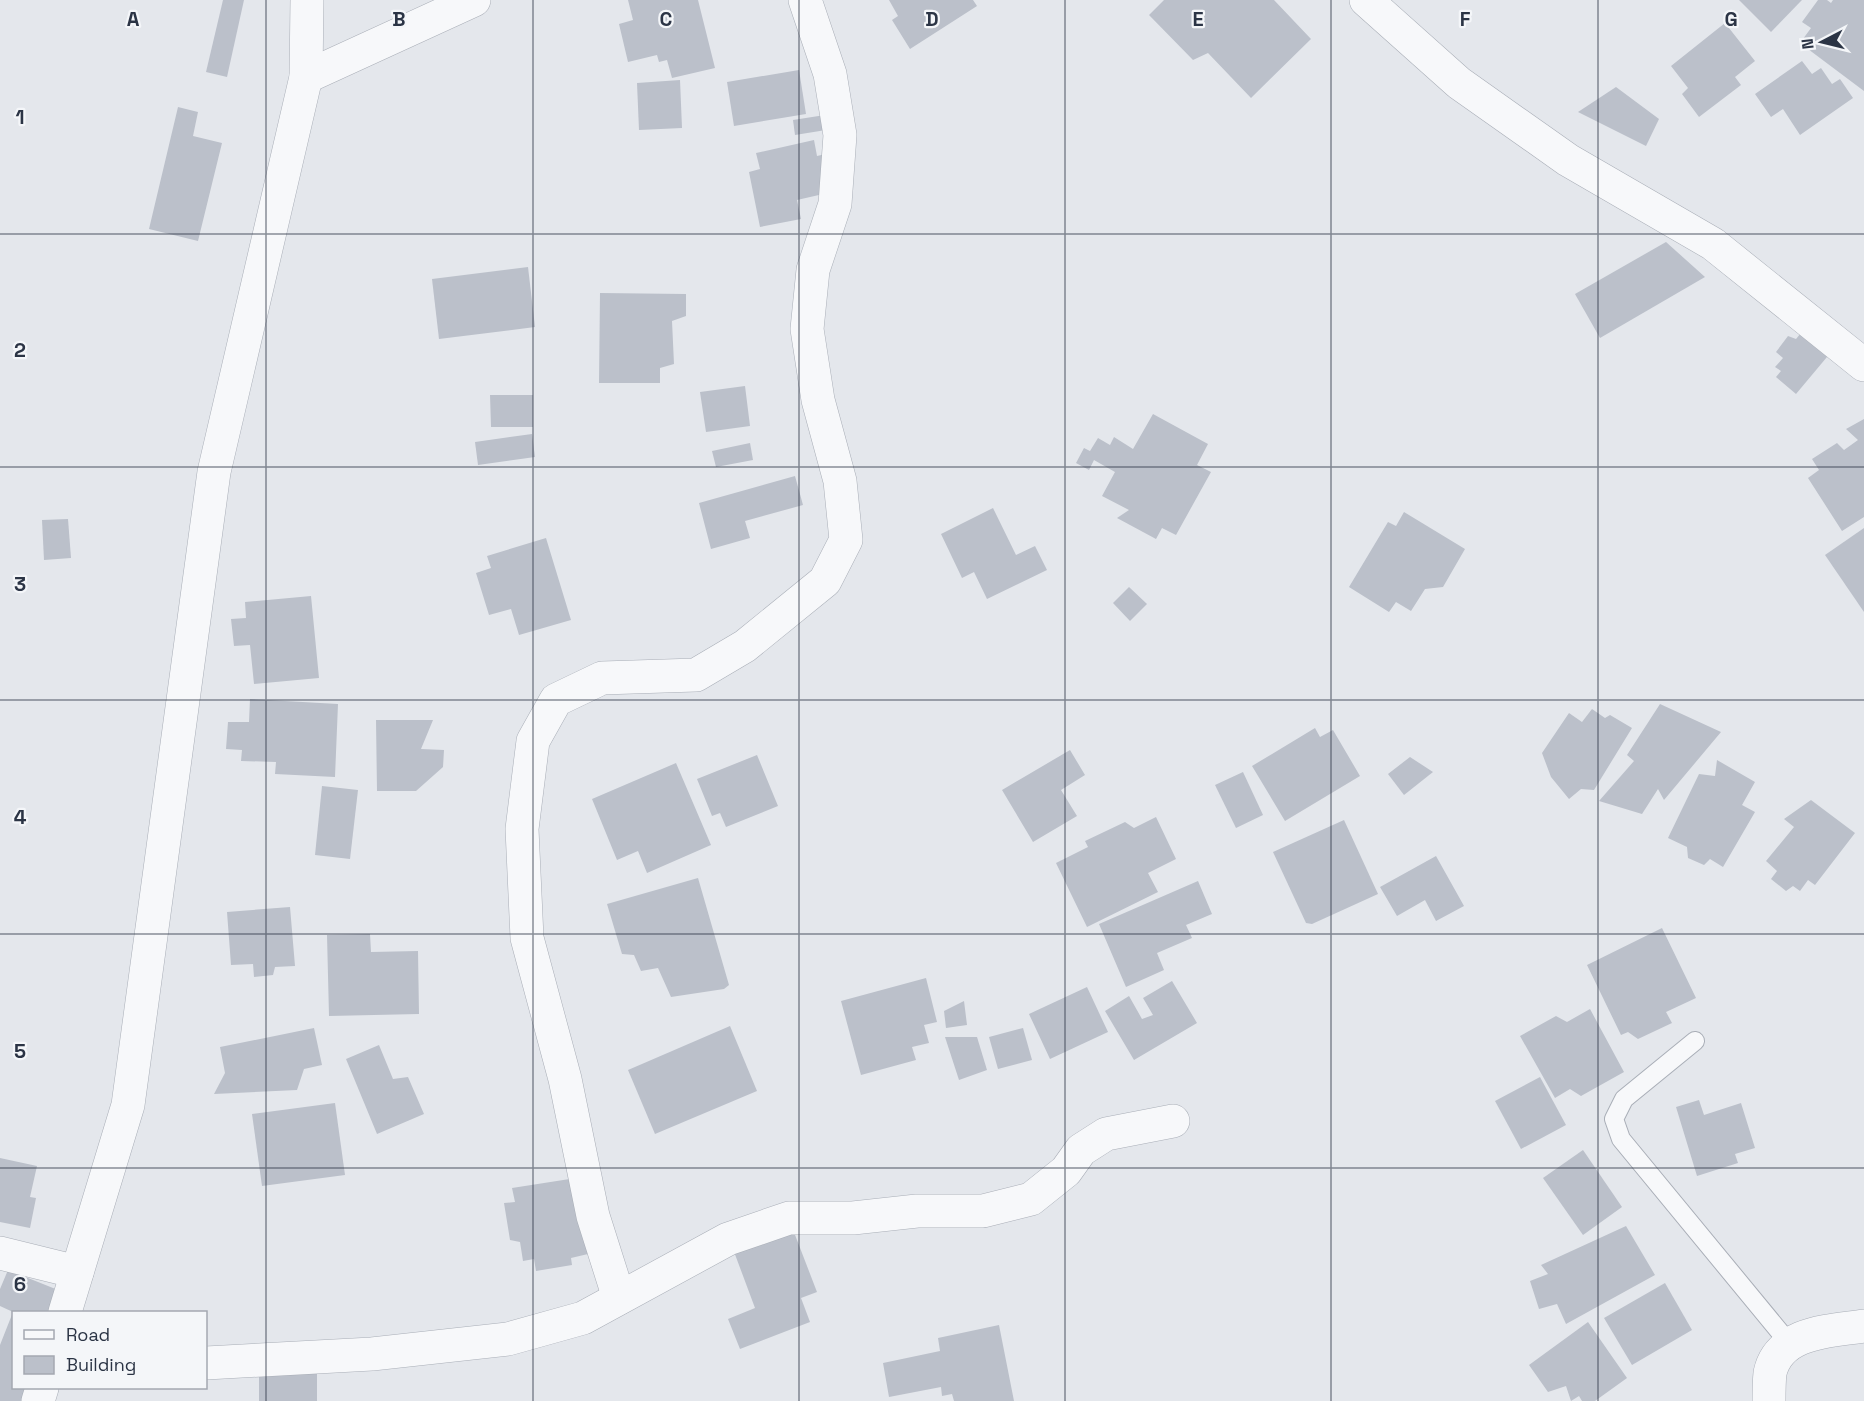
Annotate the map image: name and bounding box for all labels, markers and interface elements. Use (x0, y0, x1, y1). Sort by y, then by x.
text: A (127, 6, 140, 32)
text: B (392, 6, 406, 32)
text: C (660, 6, 673, 32)
text: D (925, 6, 939, 32)
text: E (1192, 6, 1204, 32)
text: F (1460, 6, 1471, 32)
text: G (1724, 6, 1738, 32)
north arrow (1792, 12, 1852, 72)
text: N (1797, 37, 1819, 50)
text: 1 (15, 104, 25, 130)
text: 2 (14, 337, 26, 363)
text: 3 (14, 571, 26, 597)
text: 4 (14, 804, 27, 830)
text: 5 (14, 1038, 26, 1064)
text: 6 (14, 1271, 26, 1297)
legend (12, 1311, 207, 1389)
text: Road (66, 1323, 110, 1346)
text: Building (66, 1353, 136, 1376)

